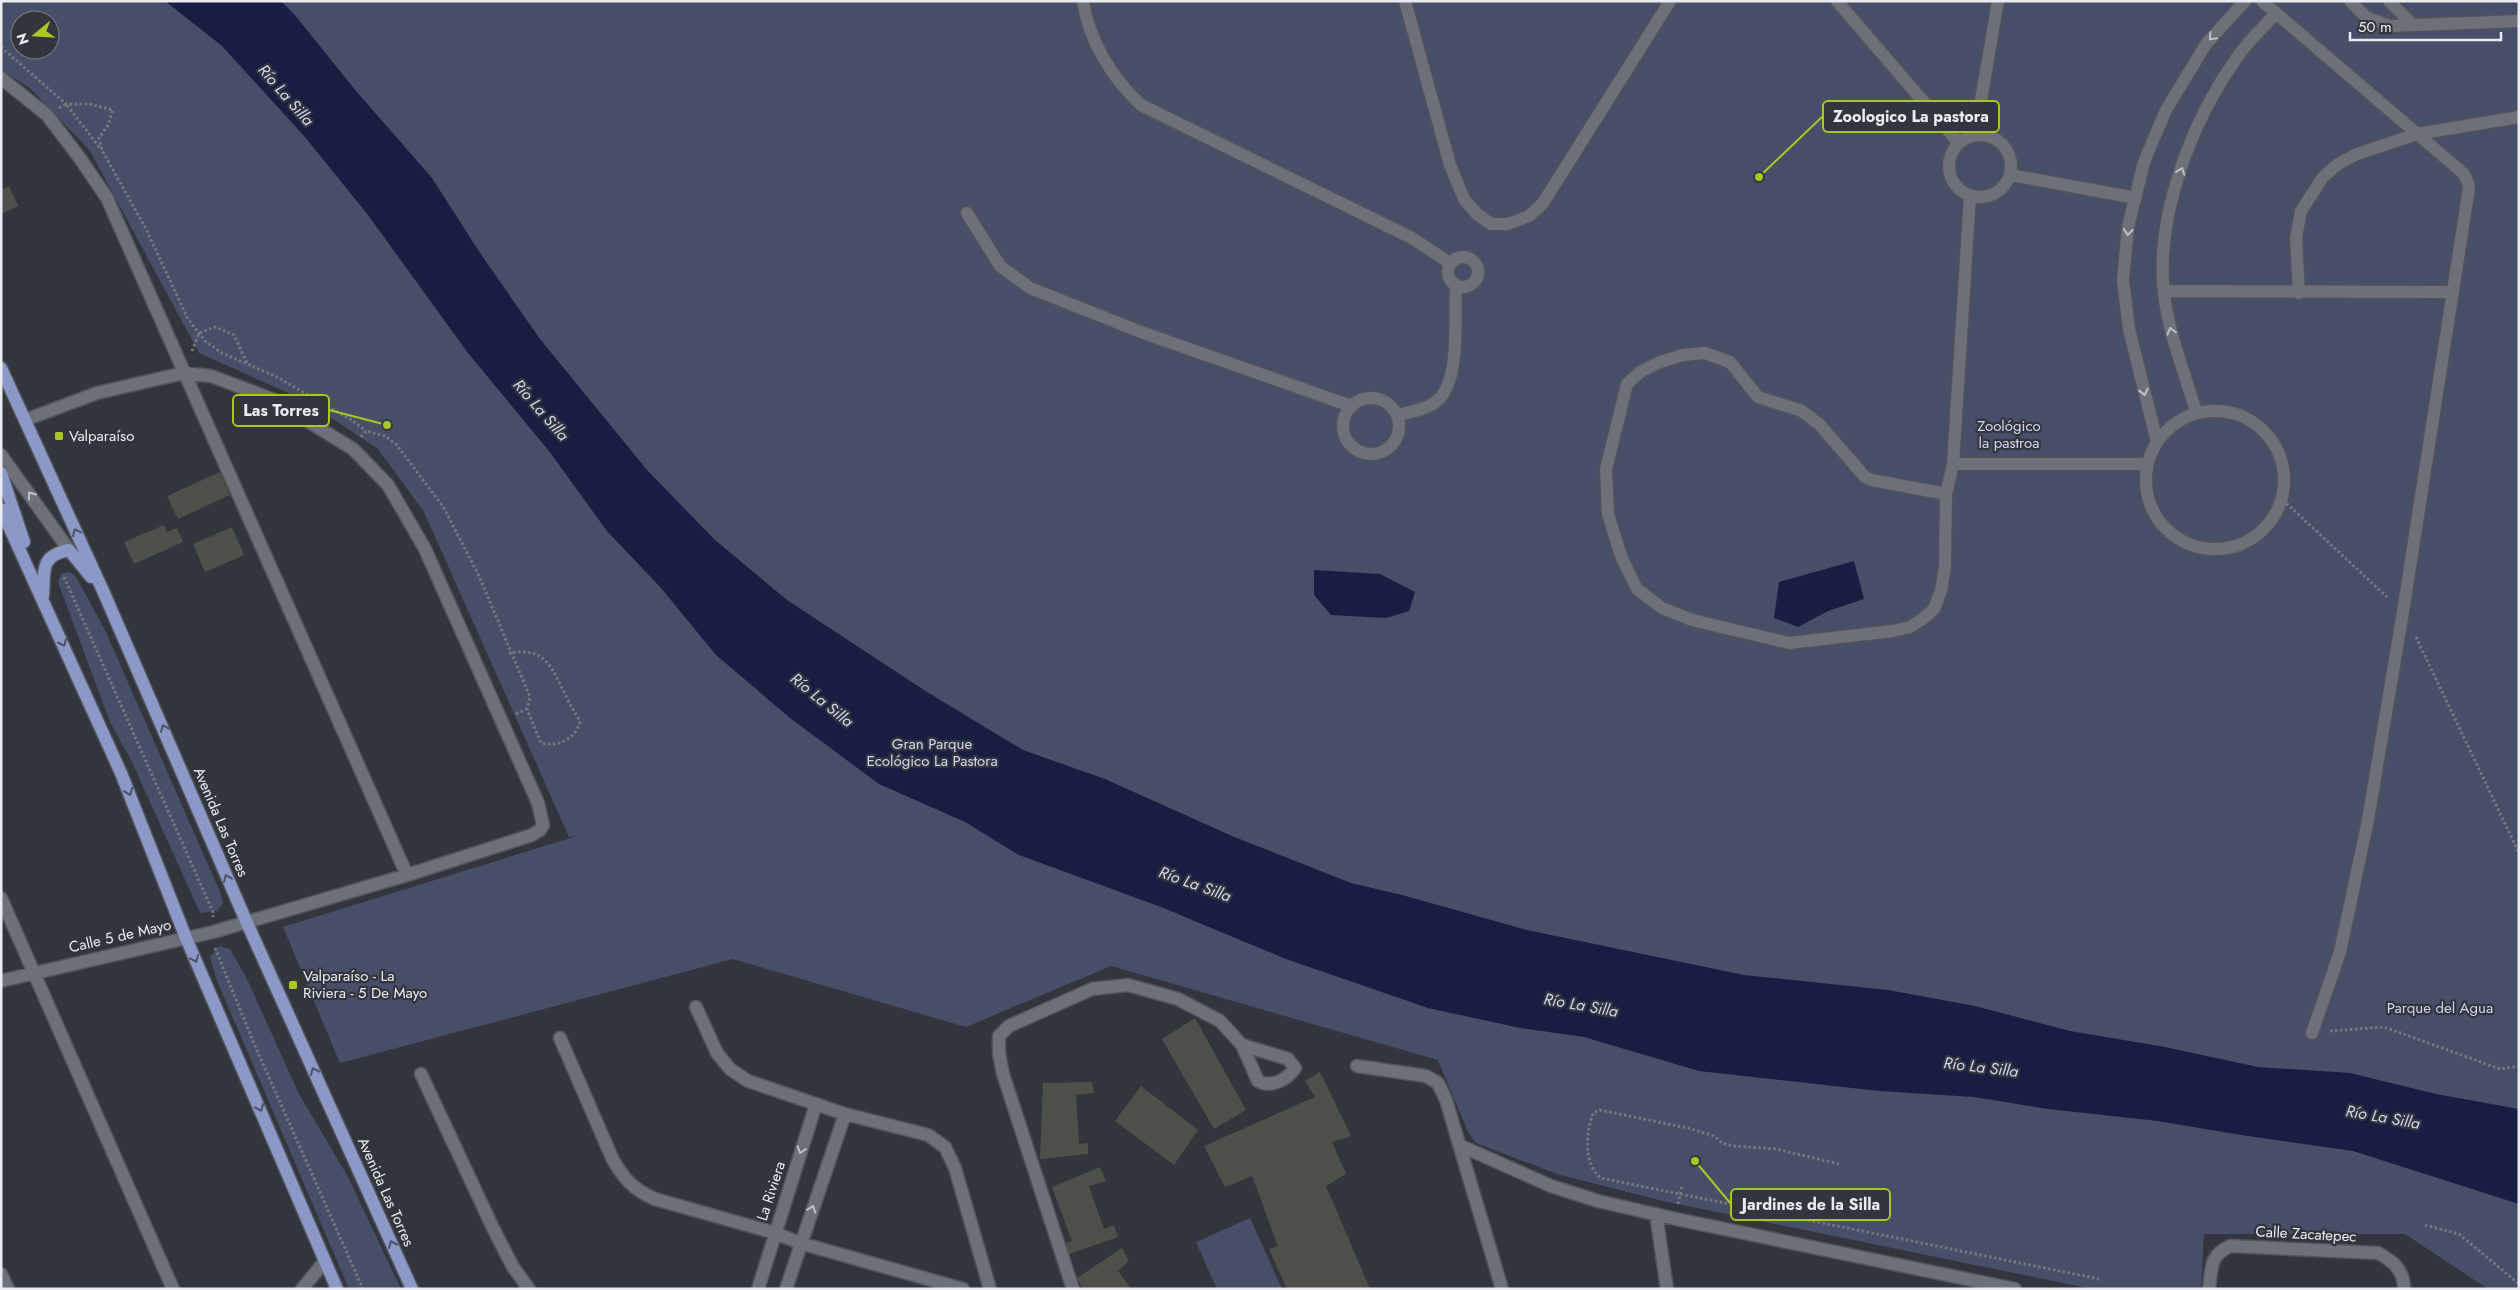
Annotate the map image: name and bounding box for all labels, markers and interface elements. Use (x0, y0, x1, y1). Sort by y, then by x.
north arrow (10, 10, 60, 60)
scale bar (2350, 10, 2501, 42)
text: 50 m (2358, 16, 2392, 38)
text: N (11, 31, 34, 47)
one-way arrow (2209, 32, 2218, 41)
water label: Río La Silla (253, 59, 319, 131)
callout: Zoologico La pastora (1823, 101, 1999, 132)
text: Zoologico La pastora (1833, 105, 1989, 128)
one-way arrow (2175, 167, 2185, 176)
one-way arrow (2123, 229, 2134, 237)
one-way arrow (2167, 327, 2177, 335)
water label: Río La Silla (508, 374, 574, 446)
one-way arrow (2139, 388, 2149, 396)
callout: Las Torres (233, 395, 329, 426)
text: Las Torres (243, 399, 319, 422)
park label: Zoológico la pastroa (1977, 415, 2041, 454)
place label: Valparaíso (69, 425, 134, 447)
marker: Valparaíso (53, 430, 65, 442)
one-way arrow (28, 491, 37, 501)
one-way arrow (72, 528, 82, 537)
one-way arrow (57, 638, 67, 647)
water label: Río La Silla (786, 667, 859, 733)
one-way arrow (159, 724, 170, 733)
park label: Gran Parque Ecológico La Pastora (866, 733, 998, 772)
street label: Avenida Las Torres (188, 764, 254, 880)
one-way arrow (122, 787, 133, 796)
water label: Río La Silla (1156, 860, 1234, 908)
one-way arrow (223, 874, 234, 883)
street label: Calle 5 de Mayo (67, 914, 173, 958)
one-way arrow (189, 954, 200, 963)
place label: Valparaíso - La Riviera - 5 De Mayo (303, 965, 427, 1004)
marker: Valparaíso - La Riviera - 5 De Mayo (287, 979, 299, 991)
water label: Río La Silla (1542, 987, 1620, 1023)
park label: Parque del Agua (2387, 997, 2493, 1019)
water label: Río La Silla (1942, 1051, 2020, 1083)
one-way arrow (309, 1067, 320, 1076)
water label: Río La Silla (2344, 1099, 2422, 1135)
one-way arrow (253, 1103, 264, 1112)
street label: Avenida Las Torres (352, 1134, 420, 1250)
one-way arrow (797, 1146, 807, 1154)
street label: La Riviera (751, 1158, 791, 1224)
callout: Jardines de la Silla (1731, 1189, 1890, 1220)
text: Jardines de la Silla (1739, 1193, 1880, 1216)
one-way arrow (806, 1205, 816, 1214)
street label: Calle Zacatepec (2255, 1220, 2357, 1248)
one-way arrow (387, 1240, 398, 1249)

